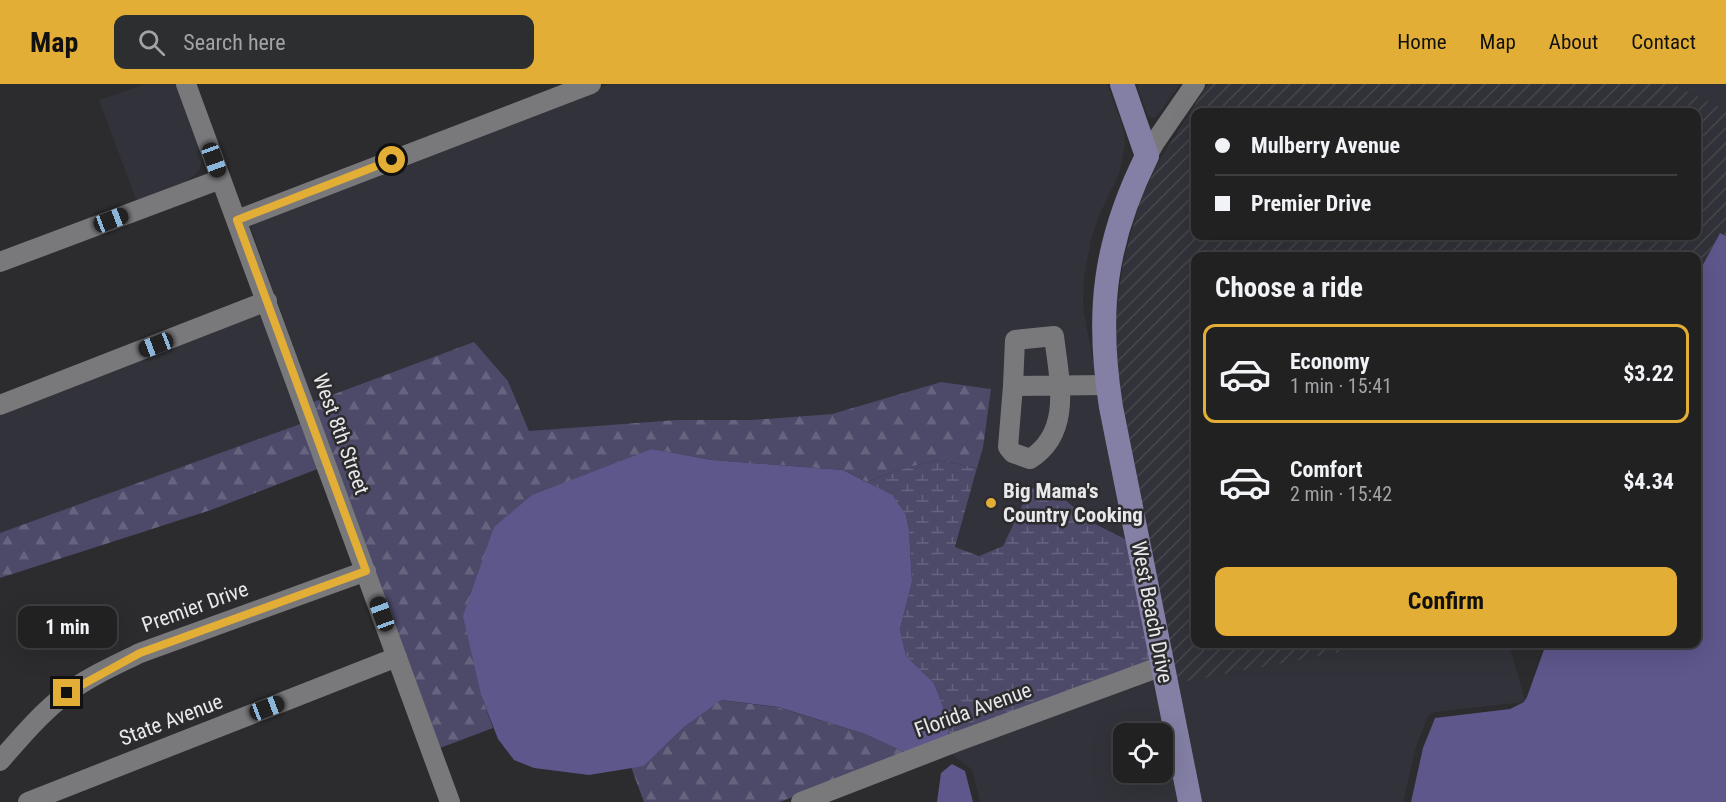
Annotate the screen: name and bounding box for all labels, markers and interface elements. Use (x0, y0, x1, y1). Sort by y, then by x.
search box (114, 15, 534, 69)
text: Map (30, 26, 78, 59)
icon: search (135, 26, 168, 59)
text: Search here (183, 30, 286, 55)
text: Home (1397, 30, 1447, 54)
text: Map (1480, 30, 1516, 54)
text: About (1549, 30, 1598, 54)
text: Contact (1631, 30, 1696, 54)
text: Mulberry Avenue (1251, 133, 1400, 158)
car (199, 140, 229, 180)
route start (378, 146, 405, 173)
text: Premier Drive (1251, 191, 1371, 216)
car (91, 205, 131, 235)
text: Choose a ride (1215, 272, 1363, 304)
car (136, 330, 176, 360)
icon: car (1218, 347, 1272, 401)
text: Economy (1290, 349, 1370, 374)
text: $3.22 (1623, 361, 1674, 386)
street label: West 8th Street (308, 370, 374, 498)
text: 1 min · 15:41 (1290, 374, 1392, 398)
icon: car (1218, 455, 1272, 509)
text: Comfort (1290, 457, 1363, 482)
text: $4.34 (1623, 469, 1674, 494)
place label: Big Mama's Country Cooking (1003, 479, 1143, 527)
text: 2 min · 15:42 (1290, 482, 1392, 506)
marker: Big Mama's Country Cooking (984, 496, 998, 510)
street label: West Beach Drive (1126, 539, 1178, 685)
button: Confirm (1215, 567, 1677, 636)
street label: Premier Drive (139, 577, 252, 637)
car (367, 594, 397, 634)
callout: 1 min (17, 606, 116, 648)
text: 1 min (45, 615, 90, 639)
street label: Florida Avenue (911, 678, 1035, 742)
route end (53, 679, 80, 706)
street label: State Avenue (116, 689, 226, 751)
car (247, 693, 287, 723)
map controls (1113, 723, 1173, 783)
button: locate (1113, 723, 1173, 783)

